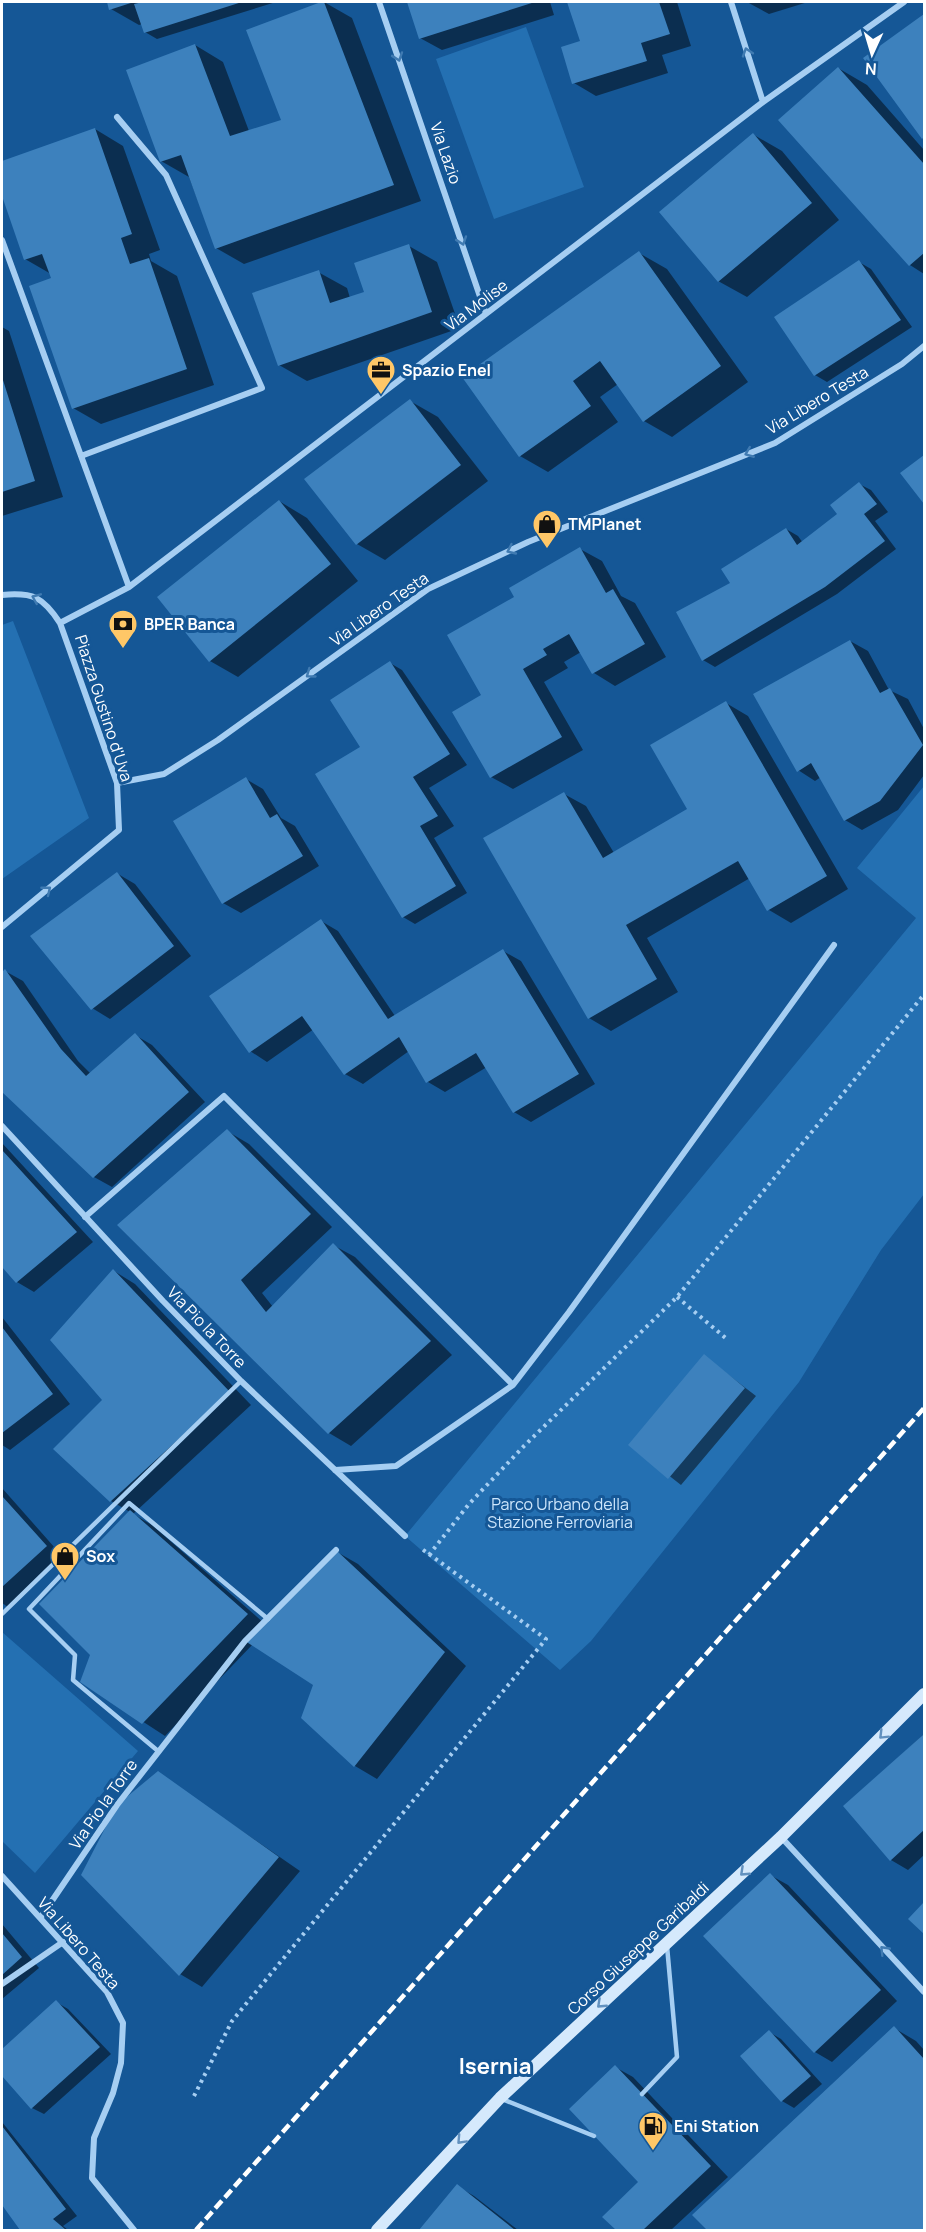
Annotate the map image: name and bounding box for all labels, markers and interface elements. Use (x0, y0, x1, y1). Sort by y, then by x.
north arrow (842, 24, 902, 84)
one-way arrow (742, 47, 754, 58)
one-way arrow (391, 51, 404, 62)
text: N (864, 58, 877, 80)
street label: Via Lazio (425, 119, 467, 187)
one-way arrow (454, 235, 467, 246)
street label: Via Molise (440, 274, 512, 336)
office icon: Spazio Enel (365, 354, 397, 396)
place label: Spazio Enel (402, 359, 491, 381)
street label: Via Libero Testa (762, 361, 872, 439)
one-way arrow (745, 446, 756, 458)
shop icon: TMPlanet (531, 508, 563, 550)
place label: TMPlanet (568, 513, 642, 535)
one-way arrow (506, 543, 517, 555)
street label: Via Libero Testa (325, 567, 433, 651)
one-way arrow (31, 593, 42, 605)
bank icon: BPER Banca (107, 608, 139, 650)
place label: BPER Banca (144, 613, 235, 635)
street label: Piazza Gustino d'Uva (70, 632, 138, 784)
one-way arrow (305, 667, 316, 678)
one-way arrow (40, 887, 51, 898)
street label: Via Pio la Torre (162, 1281, 252, 1373)
park label: Parco Urbano della Stazione Ferroviaria (487, 1493, 633, 1533)
shop icon: Sox (49, 1540, 81, 1582)
place label: Sox (86, 1545, 115, 1567)
one-way arrow (880, 1728, 890, 1739)
street label: Via Pio la Torre (64, 1754, 142, 1854)
one-way arrow (740, 1864, 751, 1875)
street label: Corso Giuseppe Garibaldi (563, 1877, 713, 2019)
street label: Via Libero Testa (33, 1892, 125, 1994)
one-way arrow (880, 1946, 891, 1956)
one-way arrow (598, 1997, 608, 2008)
district label: Isernia (459, 2051, 531, 2081)
fuel station icon: Eni Station (637, 2110, 669, 2152)
place label: Eni Station (674, 2115, 759, 2137)
one-way arrow (458, 2133, 469, 2144)

